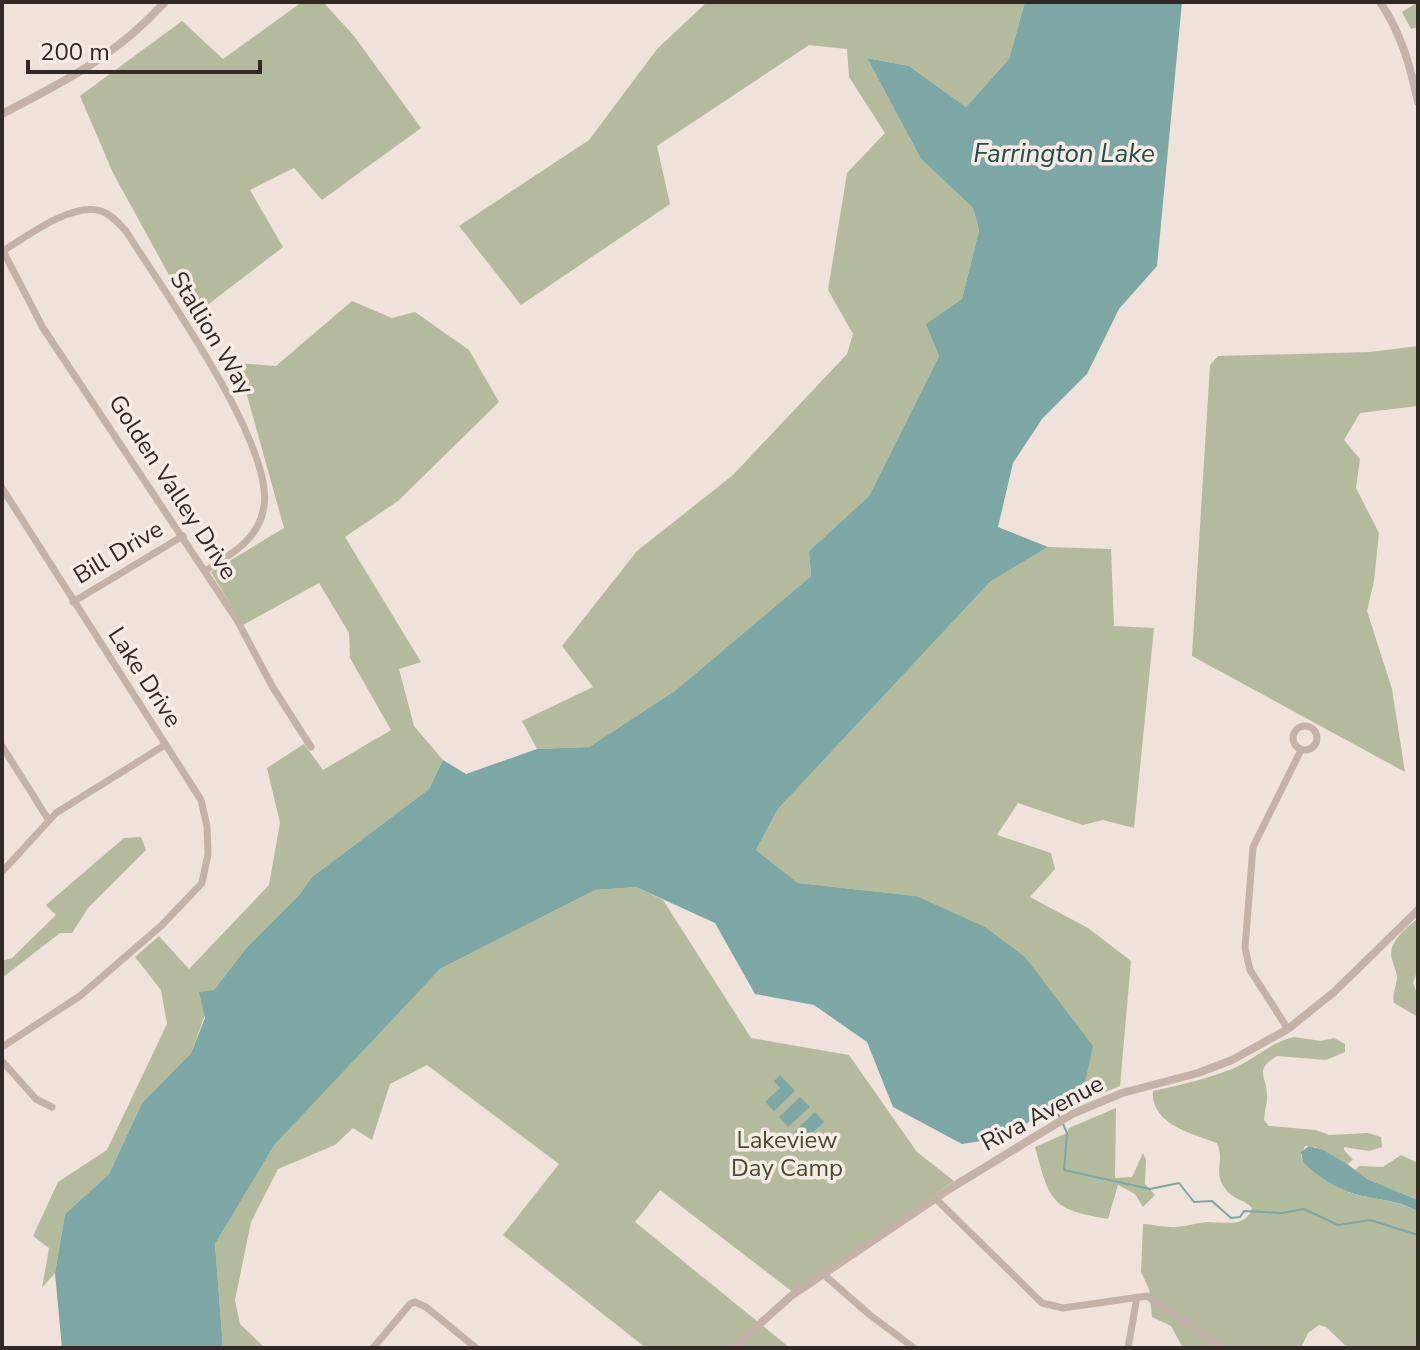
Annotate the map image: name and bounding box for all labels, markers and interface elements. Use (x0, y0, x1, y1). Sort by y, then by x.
scale bar (28, 24, 260, 74)
text: 200 m (40, 36, 110, 68)
water label: Farrington Lake (973, 136, 1155, 171)
street label: Stallion Way (163, 265, 262, 401)
street label: Golden Valley Drive (101, 388, 245, 586)
street label: Bill Drive (67, 513, 169, 591)
street label: Lake Drive (101, 621, 189, 733)
street label: Riva Avenue (975, 1067, 1109, 1159)
park label: Lakeview Day Camp (731, 1124, 843, 1184)

